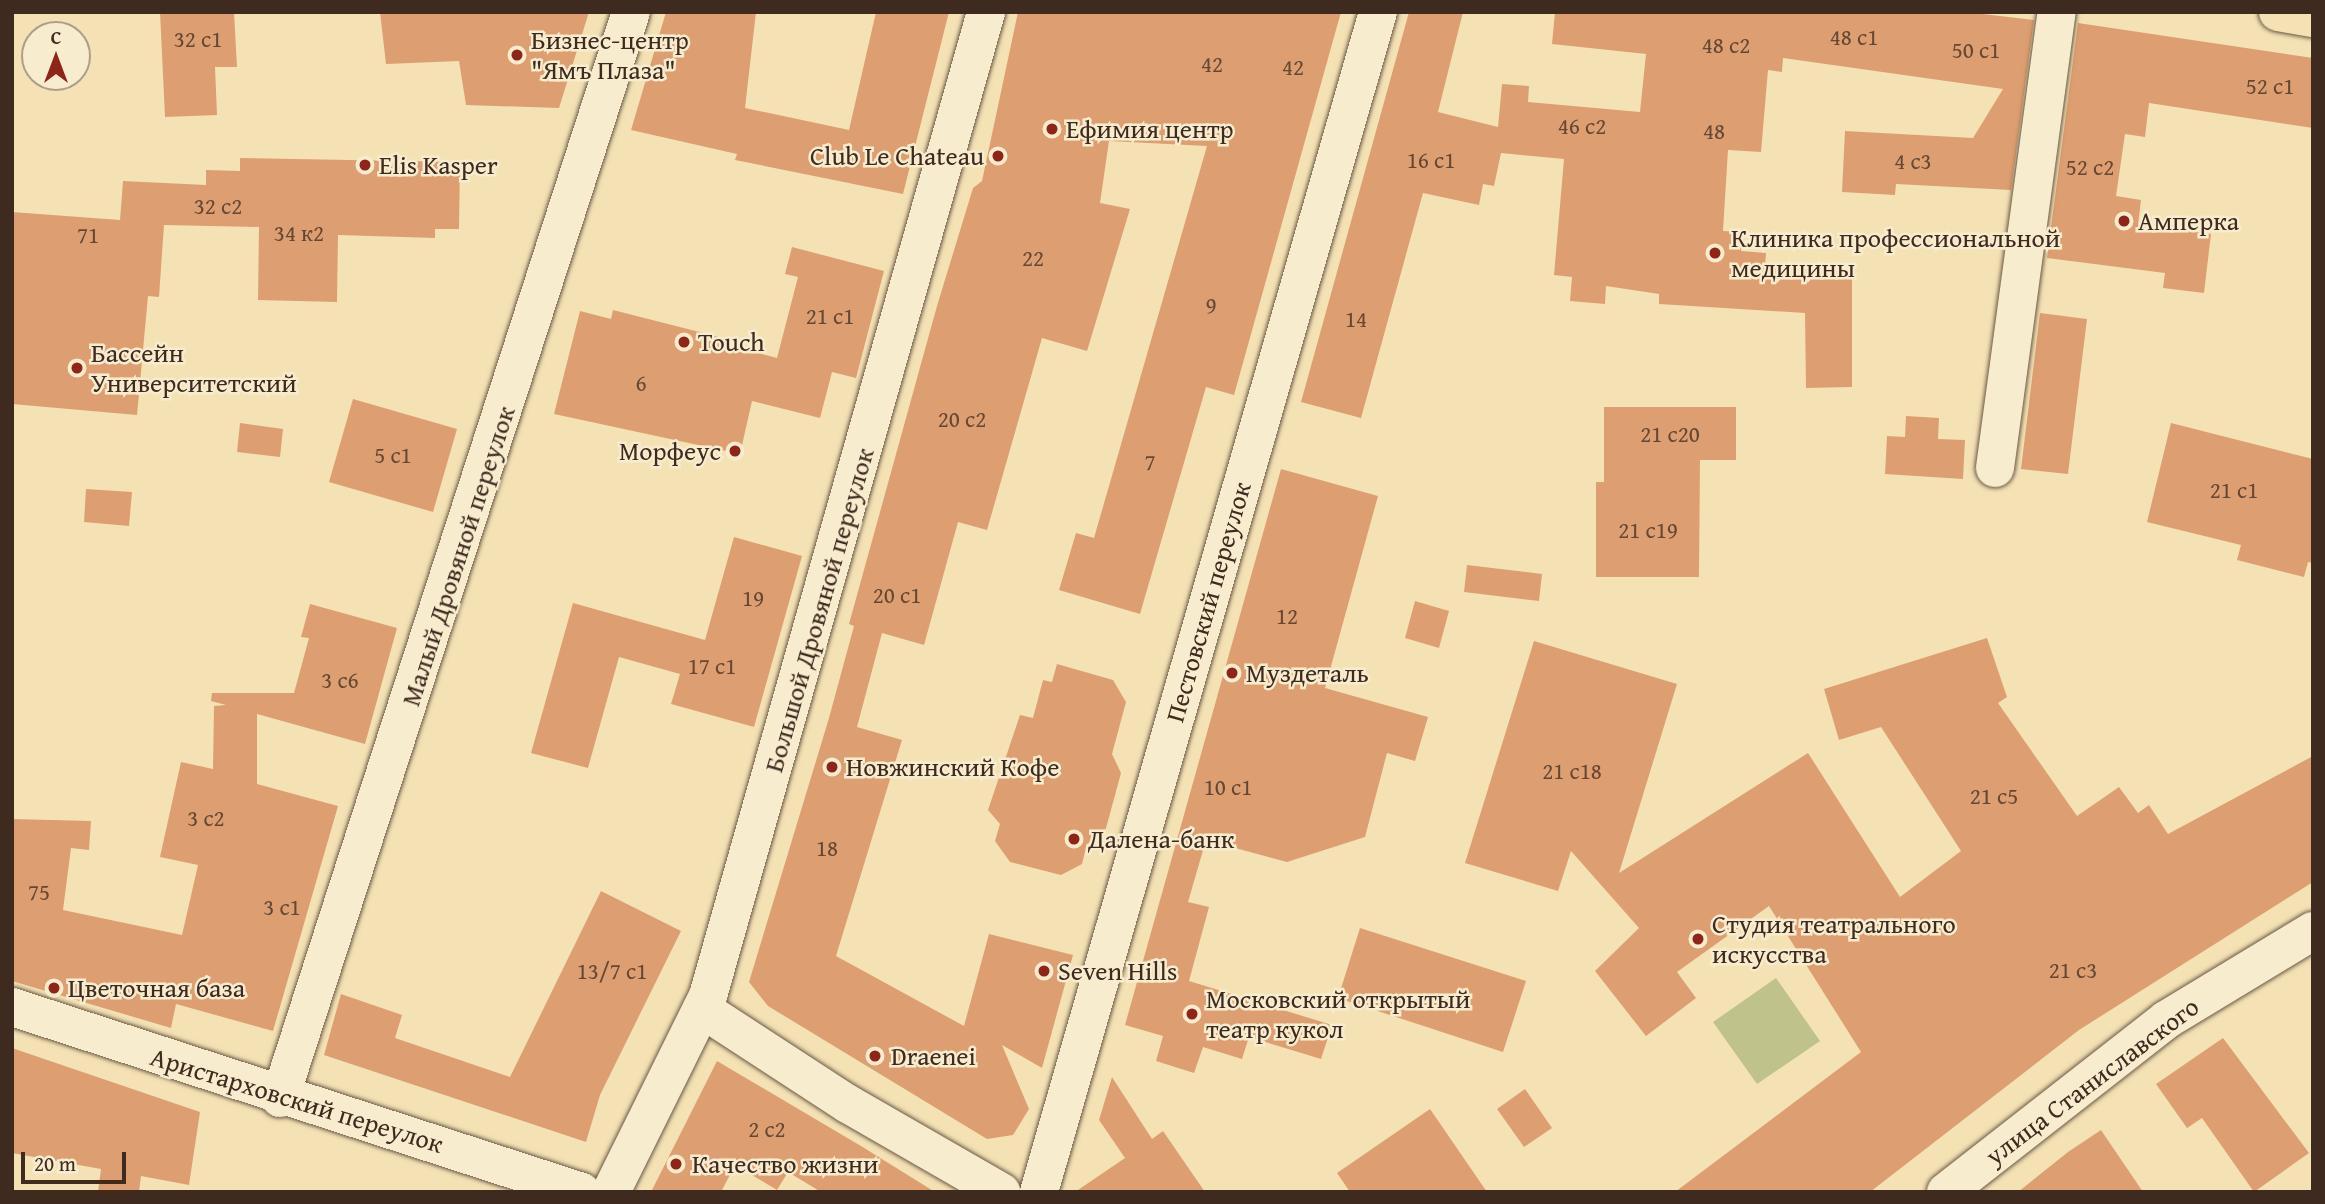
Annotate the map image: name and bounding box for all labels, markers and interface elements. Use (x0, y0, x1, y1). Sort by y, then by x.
north arrow (21, 21, 91, 91)
text: С (51, 23, 61, 51)
house number: 48 с1 (1830, 23, 1878, 51)
place label: Бизнес-центр "Ямъ Плаза" (531, 24, 689, 86)
house number: 32 с1 (174, 25, 222, 53)
house number: 48 с2 (1702, 31, 1750, 59)
house number: 50 с1 (1952, 36, 2000, 64)
marker: Бизнес-центр "Ямъ Плаза" (509, 47, 525, 63)
house number: 42 (1201, 50, 1223, 78)
house number: 42 (1282, 53, 1304, 81)
house number: 52 с1 (2246, 72, 2294, 100)
house number: 46 с2 (1558, 112, 1606, 140)
place label: Ефимия центр (1066, 113, 1234, 145)
house number: 48 (1703, 117, 1725, 145)
marker: Ефимия центр (1044, 121, 1060, 137)
place label: Club Le Chateau (810, 140, 984, 172)
house number: 16 с1 (1407, 146, 1455, 174)
house number: 4 с3 (1894, 147, 1932, 175)
marker: Club Le Chateau (990, 148, 1006, 164)
place label: Elis Kasper (379, 149, 498, 181)
house number: 52 с2 (2066, 153, 2114, 181)
marker: Elis Kasper (357, 157, 373, 173)
house number: 32 с2 (194, 192, 242, 220)
place label: Амперка (2138, 205, 2239, 237)
marker: Амперка (2116, 213, 2132, 229)
house number: 34 к2 (274, 219, 324, 247)
house number: 71 (77, 221, 99, 249)
place label: Клиника профессиональной медицины (1731, 222, 2060, 284)
marker: Клиника профессиональной медицины (1705, 243, 1725, 263)
house number: 22 (1022, 244, 1044, 272)
house number: 9 (1205, 291, 1217, 319)
house number: 21 с1 (806, 302, 854, 330)
house number: 14 (1345, 305, 1367, 333)
place label: Touch (698, 326, 765, 358)
marker: Touch (676, 334, 692, 350)
place label: Бассейн Университетский (91, 337, 297, 398)
marker: Бассейн Университетский (69, 360, 85, 376)
house number: 6 (635, 369, 647, 397)
street label: Малый Дровяной переулок (395, 402, 521, 710)
house number: 20 с2 (938, 405, 986, 433)
house number: 21 с20 (1640, 420, 1700, 448)
place label: Морфеус (619, 435, 721, 467)
house number: 5 с1 (374, 441, 412, 469)
marker: Морфеус (727, 443, 743, 459)
street label: Большой Дровяной переулок (758, 444, 880, 776)
house number: 7 (1144, 448, 1156, 476)
house number: 21 с1 (2210, 476, 2258, 504)
street label: Пестовский переулок (1159, 478, 1257, 726)
house number: 21 с19 (1618, 516, 1678, 544)
house number: 20 с1 (873, 581, 921, 609)
house number: 19 (742, 584, 764, 612)
house number: 12 (1276, 602, 1298, 630)
house number: 17 с1 (688, 652, 736, 680)
place label: Муздеталь (1246, 657, 1369, 689)
marker: Муздеталь (1224, 665, 1240, 681)
house number: 3 с6 (321, 666, 359, 694)
place label: Новжинский Кофе (846, 751, 1059, 783)
house number: 21 с18 (1542, 757, 1602, 785)
marker: Новжинский Кофе (824, 759, 840, 775)
house number: 10 с1 (1204, 773, 1252, 801)
house number: 21 с5 (1970, 782, 2018, 810)
house number: 3 с2 (187, 804, 225, 832)
place label: Далена-банк (1088, 823, 1234, 855)
marker: Далена-банк (1066, 831, 1082, 847)
house number: 18 (816, 834, 838, 862)
house number: 75 (28, 878, 50, 906)
house number: 3 с1 (263, 893, 301, 921)
place label: Студия театрального искусства (1712, 908, 1956, 970)
marker: Студия театрального искусства (1690, 931, 1706, 947)
place label: Seven Hills (1058, 955, 1177, 987)
house number: 21 с3 (2049, 956, 2097, 984)
house number: 13/7 с1 (577, 957, 647, 985)
marker: Seven Hills (1036, 963, 1052, 979)
place label: Цветочная база (68, 972, 245, 1004)
marker: Цветочная база (46, 980, 62, 996)
place label: Московский открытый театр кукол (1206, 983, 1470, 1044)
street label: улица Станиславского (1979, 991, 2205, 1171)
marker: Московский открытый театр кукол (1184, 1006, 1200, 1022)
place label: Draenei (891, 1040, 976, 1072)
street label: Аристарховский переулок (147, 1041, 447, 1159)
marker: Draenei (865, 1046, 885, 1066)
house number: 2 с2 (748, 1115, 786, 1143)
scale bar (24, 1138, 130, 1182)
text: 20 m (34, 1148, 76, 1179)
place label: Качество жизни (692, 1148, 879, 1180)
marker: Качество жизни (666, 1154, 686, 1174)

